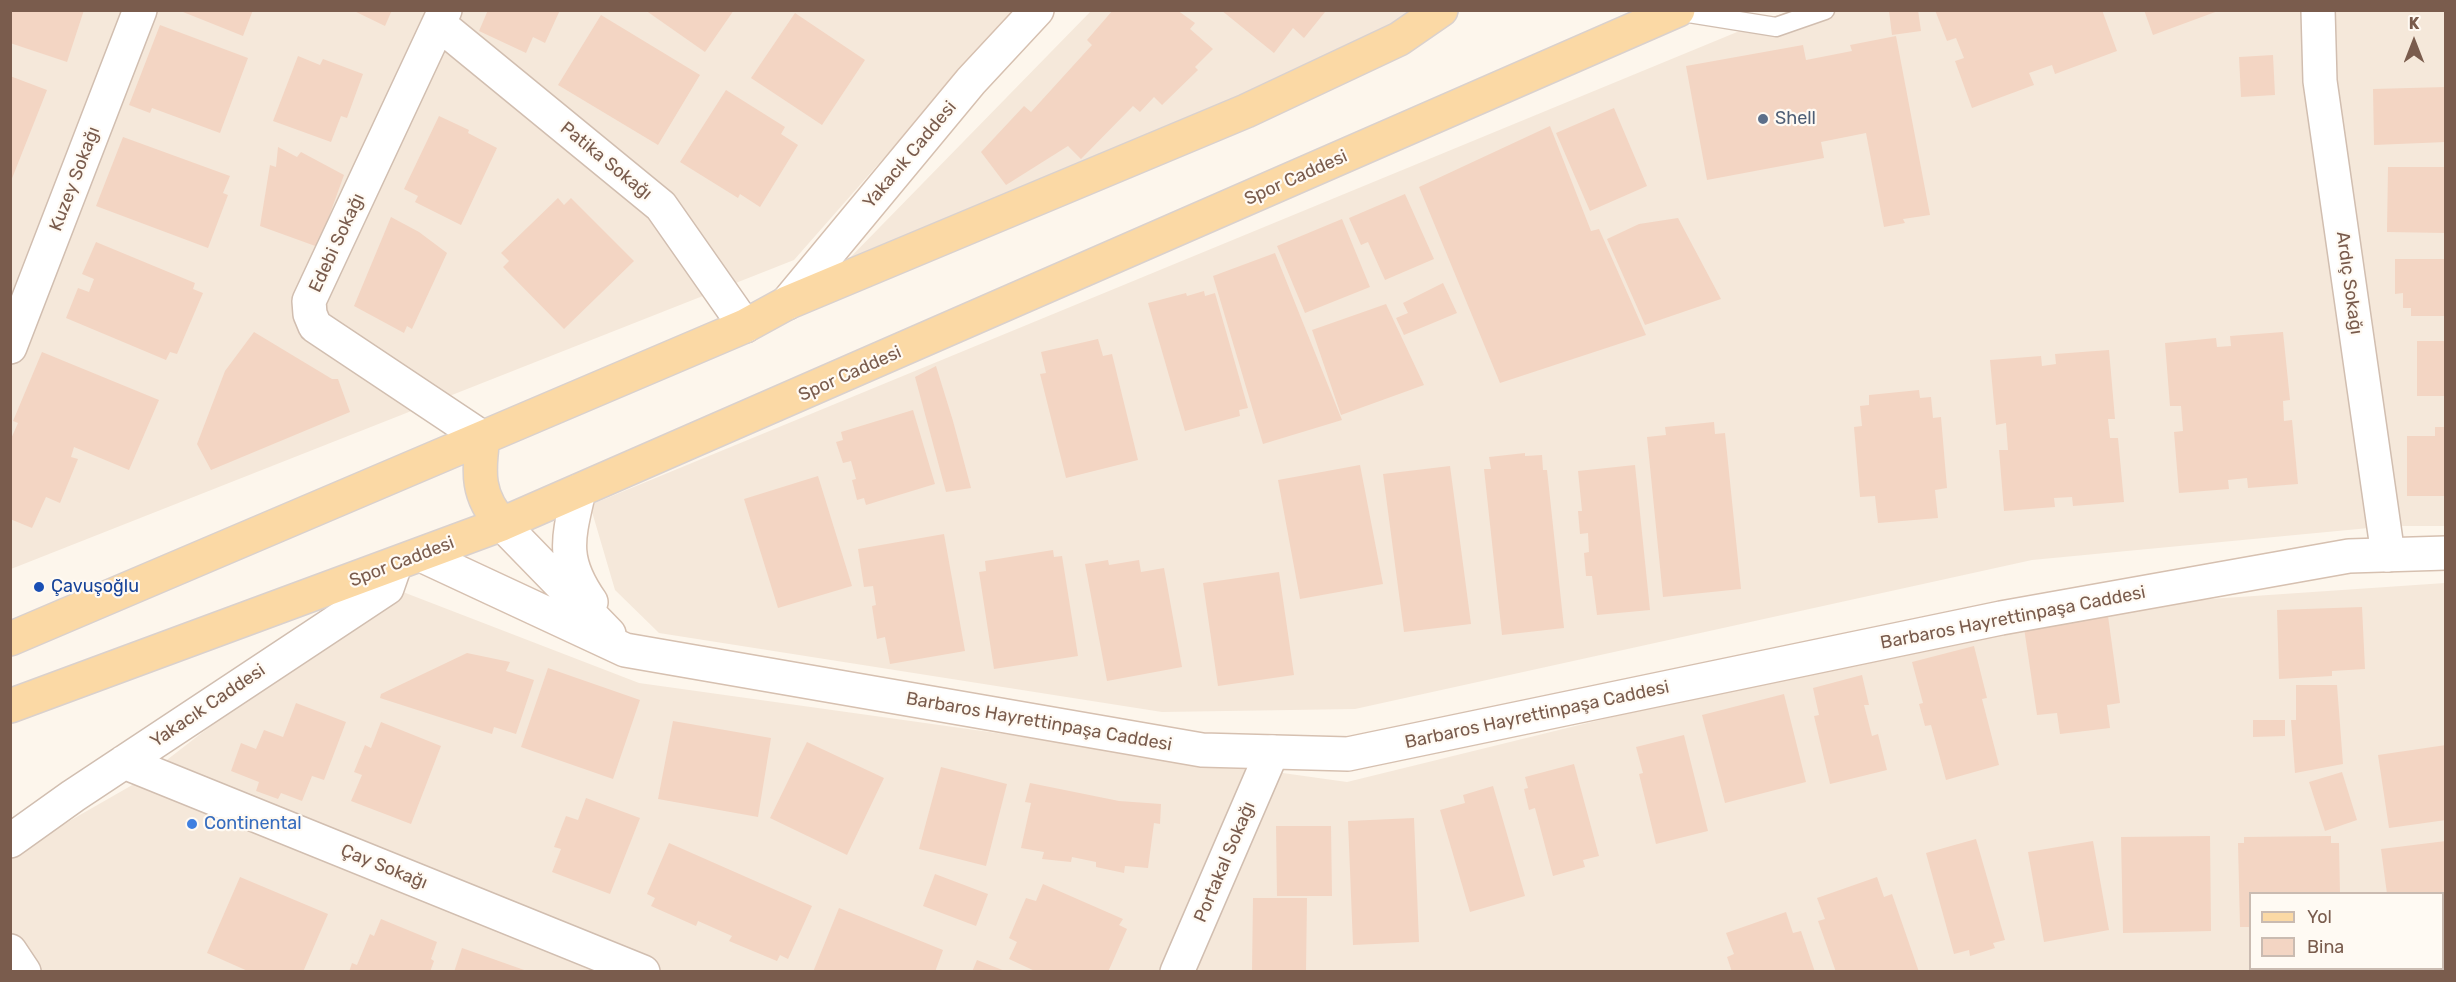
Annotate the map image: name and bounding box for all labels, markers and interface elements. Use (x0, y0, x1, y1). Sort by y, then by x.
north arrow (2384, 12, 2444, 72)
text: K (2409, 14, 2419, 33)
street label: Yakacık Caddesi (859, 97, 961, 213)
place label: Shell (1775, 108, 1816, 130)
marker: Shell (1756, 112, 1770, 126)
street label: Patika Sokağı (556, 117, 656, 205)
street label: Kuzey Sokağı (45, 124, 105, 234)
street label: Spor Caddesi (1241, 146, 1351, 210)
street label: Edebi Sokağı (305, 190, 369, 296)
street label: Ardıç Sokağı (2331, 230, 2367, 336)
street label: Spor Caddesi (795, 342, 905, 406)
street label: Spor Caddesi (347, 532, 457, 592)
place label: Çavuşoğlu (51, 576, 139, 598)
marker: Çavuşoğlu (32, 580, 46, 594)
street label: Barbaros Hayrettinpaşa Caddesi (1879, 582, 2147, 654)
street label: Yakacık Caddesi (146, 660, 270, 752)
street label: Barbaros Hayrettinpaşa Caddesi (1403, 676, 1671, 754)
street label: Barbaros Hayrettinpaşa Caddesi (904, 688, 1174, 756)
street label: Portakal Sokağı (1190, 798, 1260, 926)
place label: Continental (204, 813, 302, 835)
marker: Continental (185, 817, 199, 831)
street label: Çay Sokağı (337, 840, 431, 894)
legend (2249, 892, 2444, 970)
text: Yol (2307, 906, 2332, 928)
text: Bina (2307, 936, 2344, 958)

